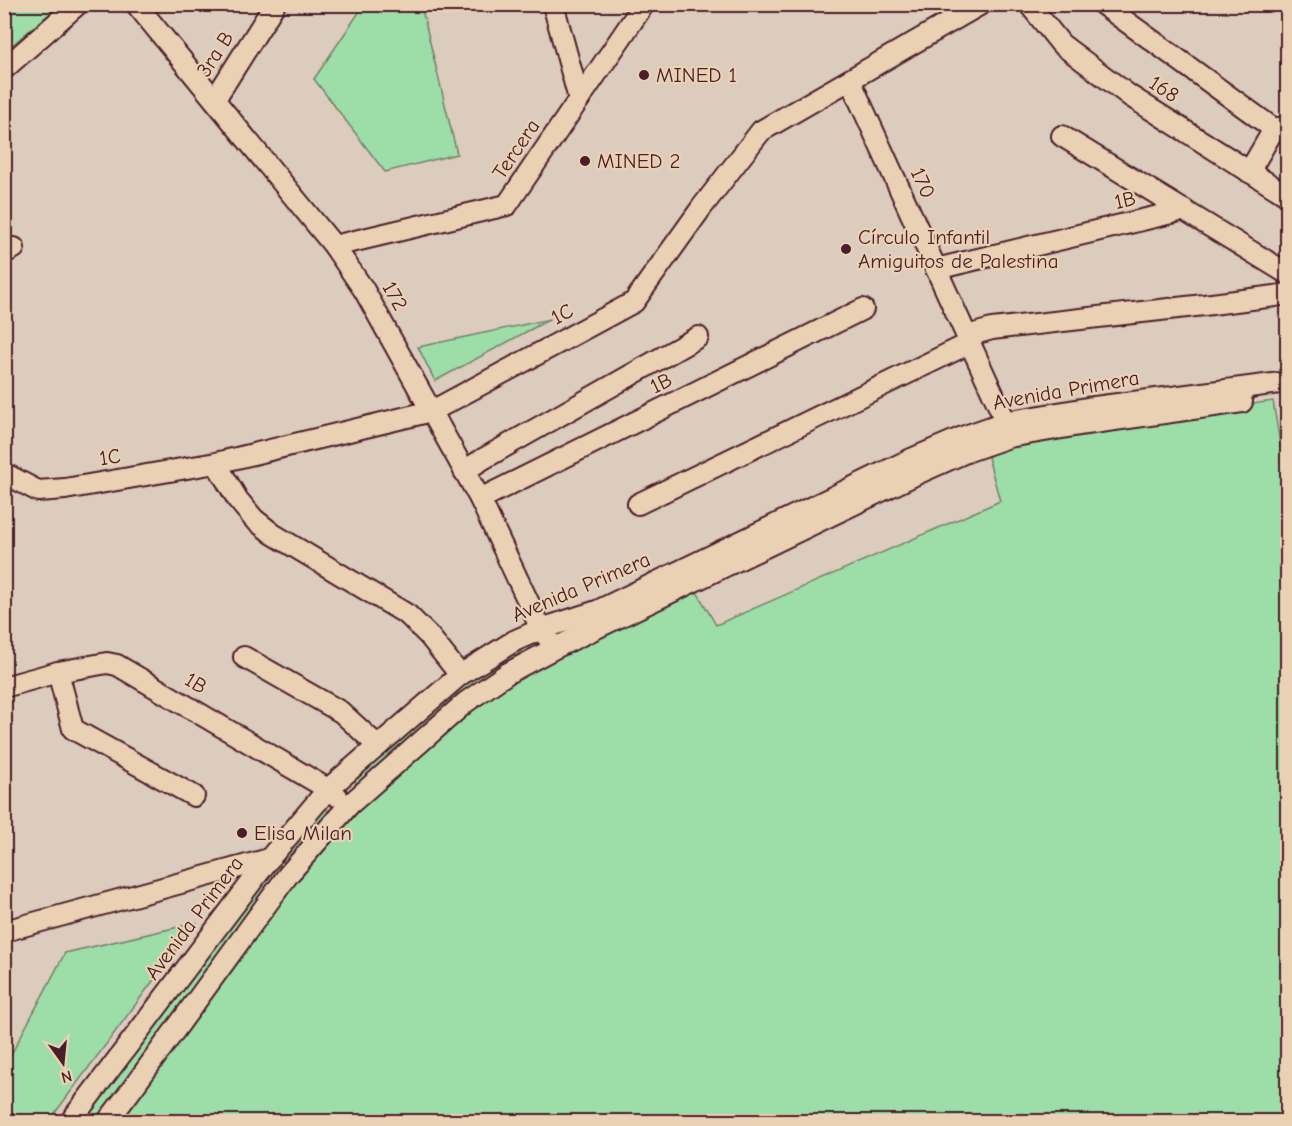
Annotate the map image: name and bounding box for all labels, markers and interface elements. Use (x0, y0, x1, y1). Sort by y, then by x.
street label: 3ra B (191, 27, 239, 81)
place label: MINED 1 (656, 63, 737, 87)
marker: MINED 1 (637, 68, 651, 82)
street label: 168 (1145, 71, 1183, 107)
street label: Tercera (487, 115, 545, 183)
place label: MINED 2 (597, 149, 681, 173)
marker: MINED 2 (578, 154, 592, 168)
street label: 170 (906, 164, 940, 202)
street label: 1B (1112, 186, 1138, 214)
place label: Círculo Infantil Amiguitos de Palestina (858, 225, 1059, 273)
marker: Círculo Infantil Amiguitos de Palestina (839, 242, 853, 256)
street label: 172 (377, 277, 413, 315)
street label: 1C (547, 298, 577, 330)
street label: Avenida Primera (991, 365, 1141, 415)
street label: 1B (646, 368, 676, 398)
street label: 1C (98, 443, 122, 471)
street label: Avenida Primera (508, 547, 654, 627)
street label: 1B (181, 667, 211, 699)
place label: Elisa Milan (254, 821, 352, 845)
marker: Elisa Milan (235, 826, 249, 840)
street label: Avenida Primera (140, 852, 248, 984)
north arrow (33, 1033, 93, 1093)
text: N (59, 1066, 74, 1087)

